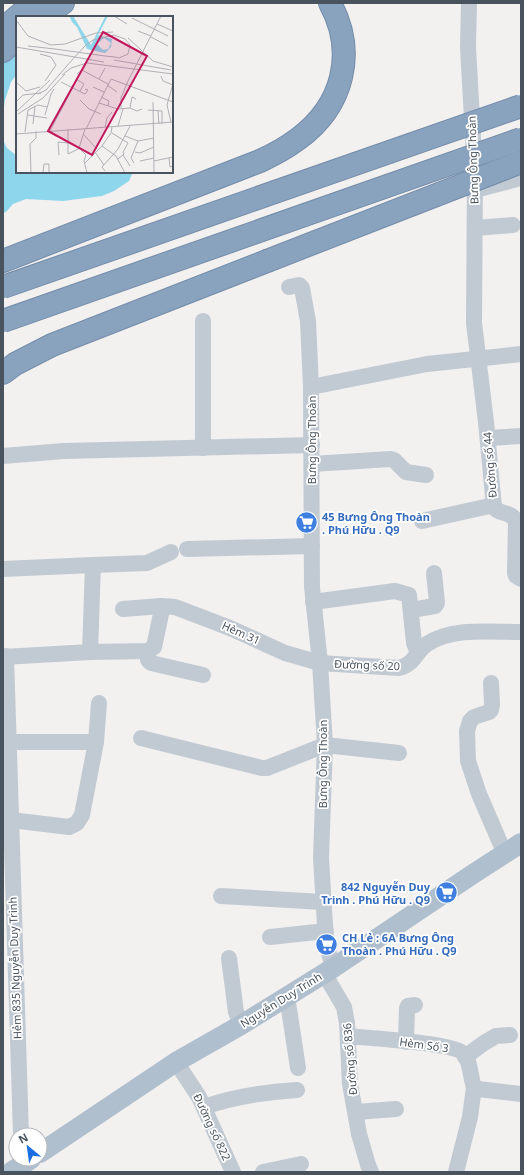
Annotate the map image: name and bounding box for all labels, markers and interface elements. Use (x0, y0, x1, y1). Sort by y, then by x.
inset map (16, 16, 173, 173)
street label: Bưng Ông Thoàn (463, 116, 482, 205)
street label: Bưng Ông Thoàn (304, 396, 319, 484)
street label: Đường số 44 (479, 431, 500, 499)
place label: 45 Bưng Ông Thoàn . Phú Hữu . Q9 (322, 509, 430, 537)
supermarket icon: 45 Bưng Ông Thoàn . Phú Hữu . Q9 (293, 510, 319, 536)
street label: Hèm 31 (220, 618, 263, 648)
street label: Đường số 20 (334, 656, 400, 673)
street label: Bưng Ông Thoàn (315, 720, 330, 808)
place label: 842 Nguyễn Duy Trinh . Phú Hữu . Q9 (321, 879, 431, 907)
supermarket icon: 842 Nguyễn Duy Trinh . Phú Hữu . Q9 (433, 880, 459, 906)
street label: Hẻm 835 Nguyễn Duy Trinh (5, 897, 24, 1039)
place label: CH Lẻ : 6A Bưng Ông Thoàn . Phú Hữu . Q9 (342, 930, 457, 958)
supermarket icon: CH Lẻ : 6A Bưng Ông Thoàn . Phú Hữu . Q9 (314, 931, 340, 957)
street label: Nguyễn Duy Trinh (237, 969, 324, 1031)
street label: Đường số 836 (339, 1022, 360, 1096)
street label: Hèm Số 3 (399, 1034, 450, 1055)
street label: Đường số 822 (190, 1091, 235, 1163)
north arrow (8, 1127, 48, 1167)
text: N (15, 1129, 30, 1147)

